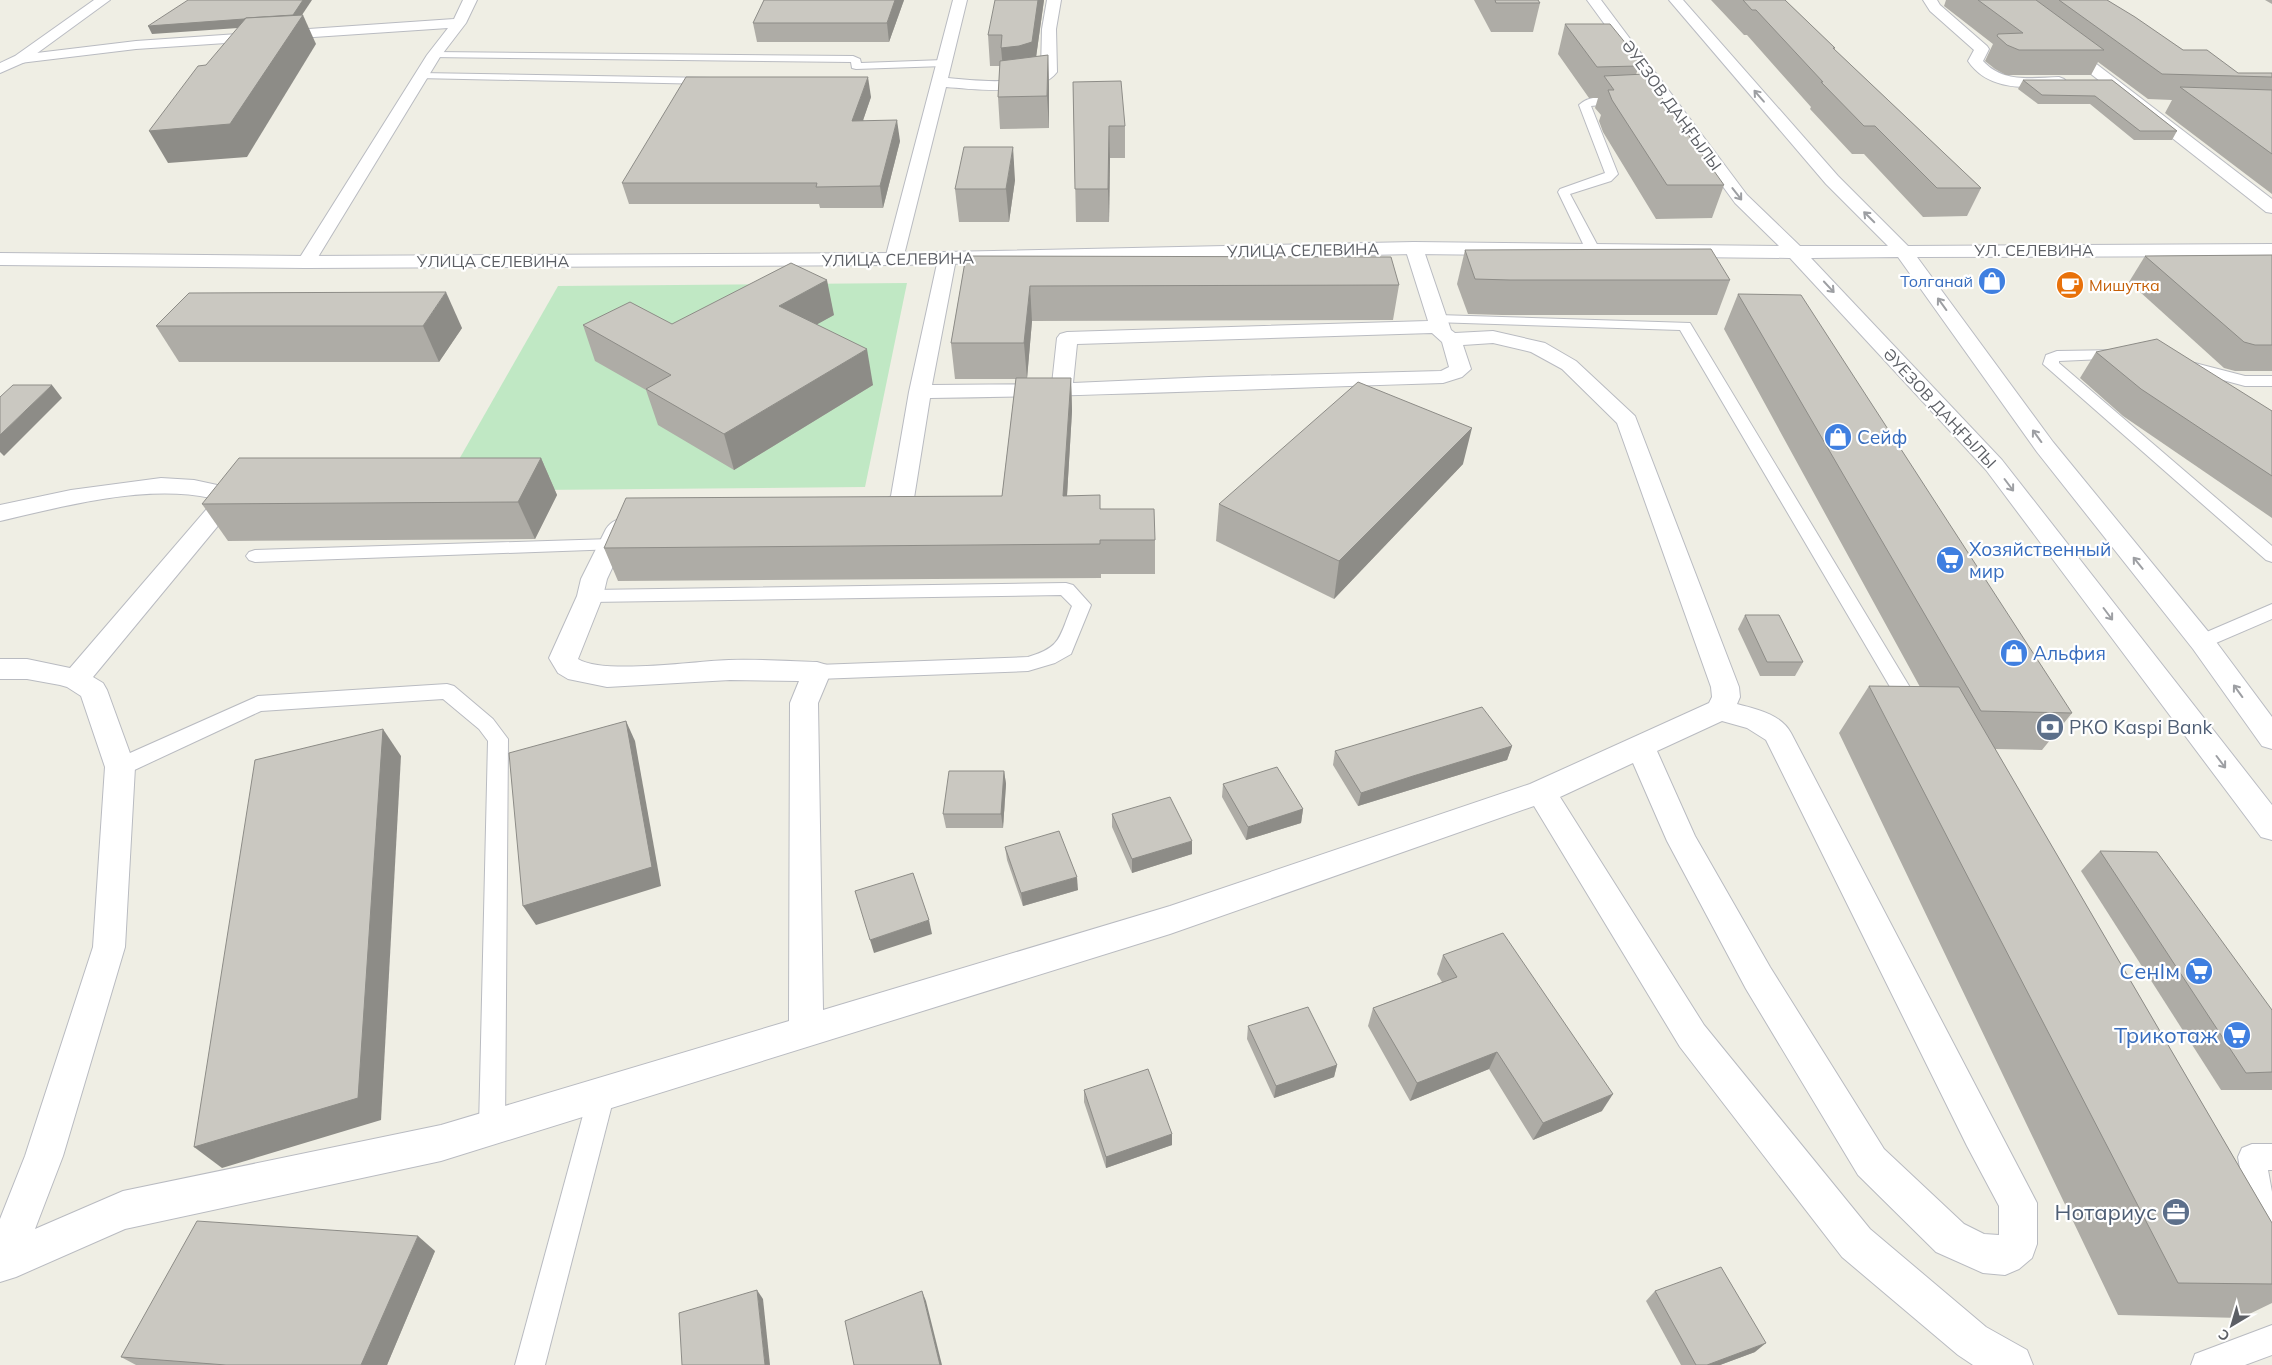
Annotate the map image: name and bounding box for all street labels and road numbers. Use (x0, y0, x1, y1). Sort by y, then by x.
street label: ӘУЕЗОВ ДАҢҒЫЛЫ (1618, 36, 1726, 174)
street label: УЛИЦА СЕЛЕВИНА (1226, 239, 1380, 261)
street label: УЛ. СЕЛЕВИНА (1973, 240, 2094, 260)
street label: УЛИЦА СЕЛЕВИНА (821, 248, 975, 270)
street label: УЛИЦА СЕЛЕВИНА (416, 251, 569, 271)
street label: ӘУЕЗОВ ДАҢҒЫЛЫ (1879, 344, 2001, 472)

